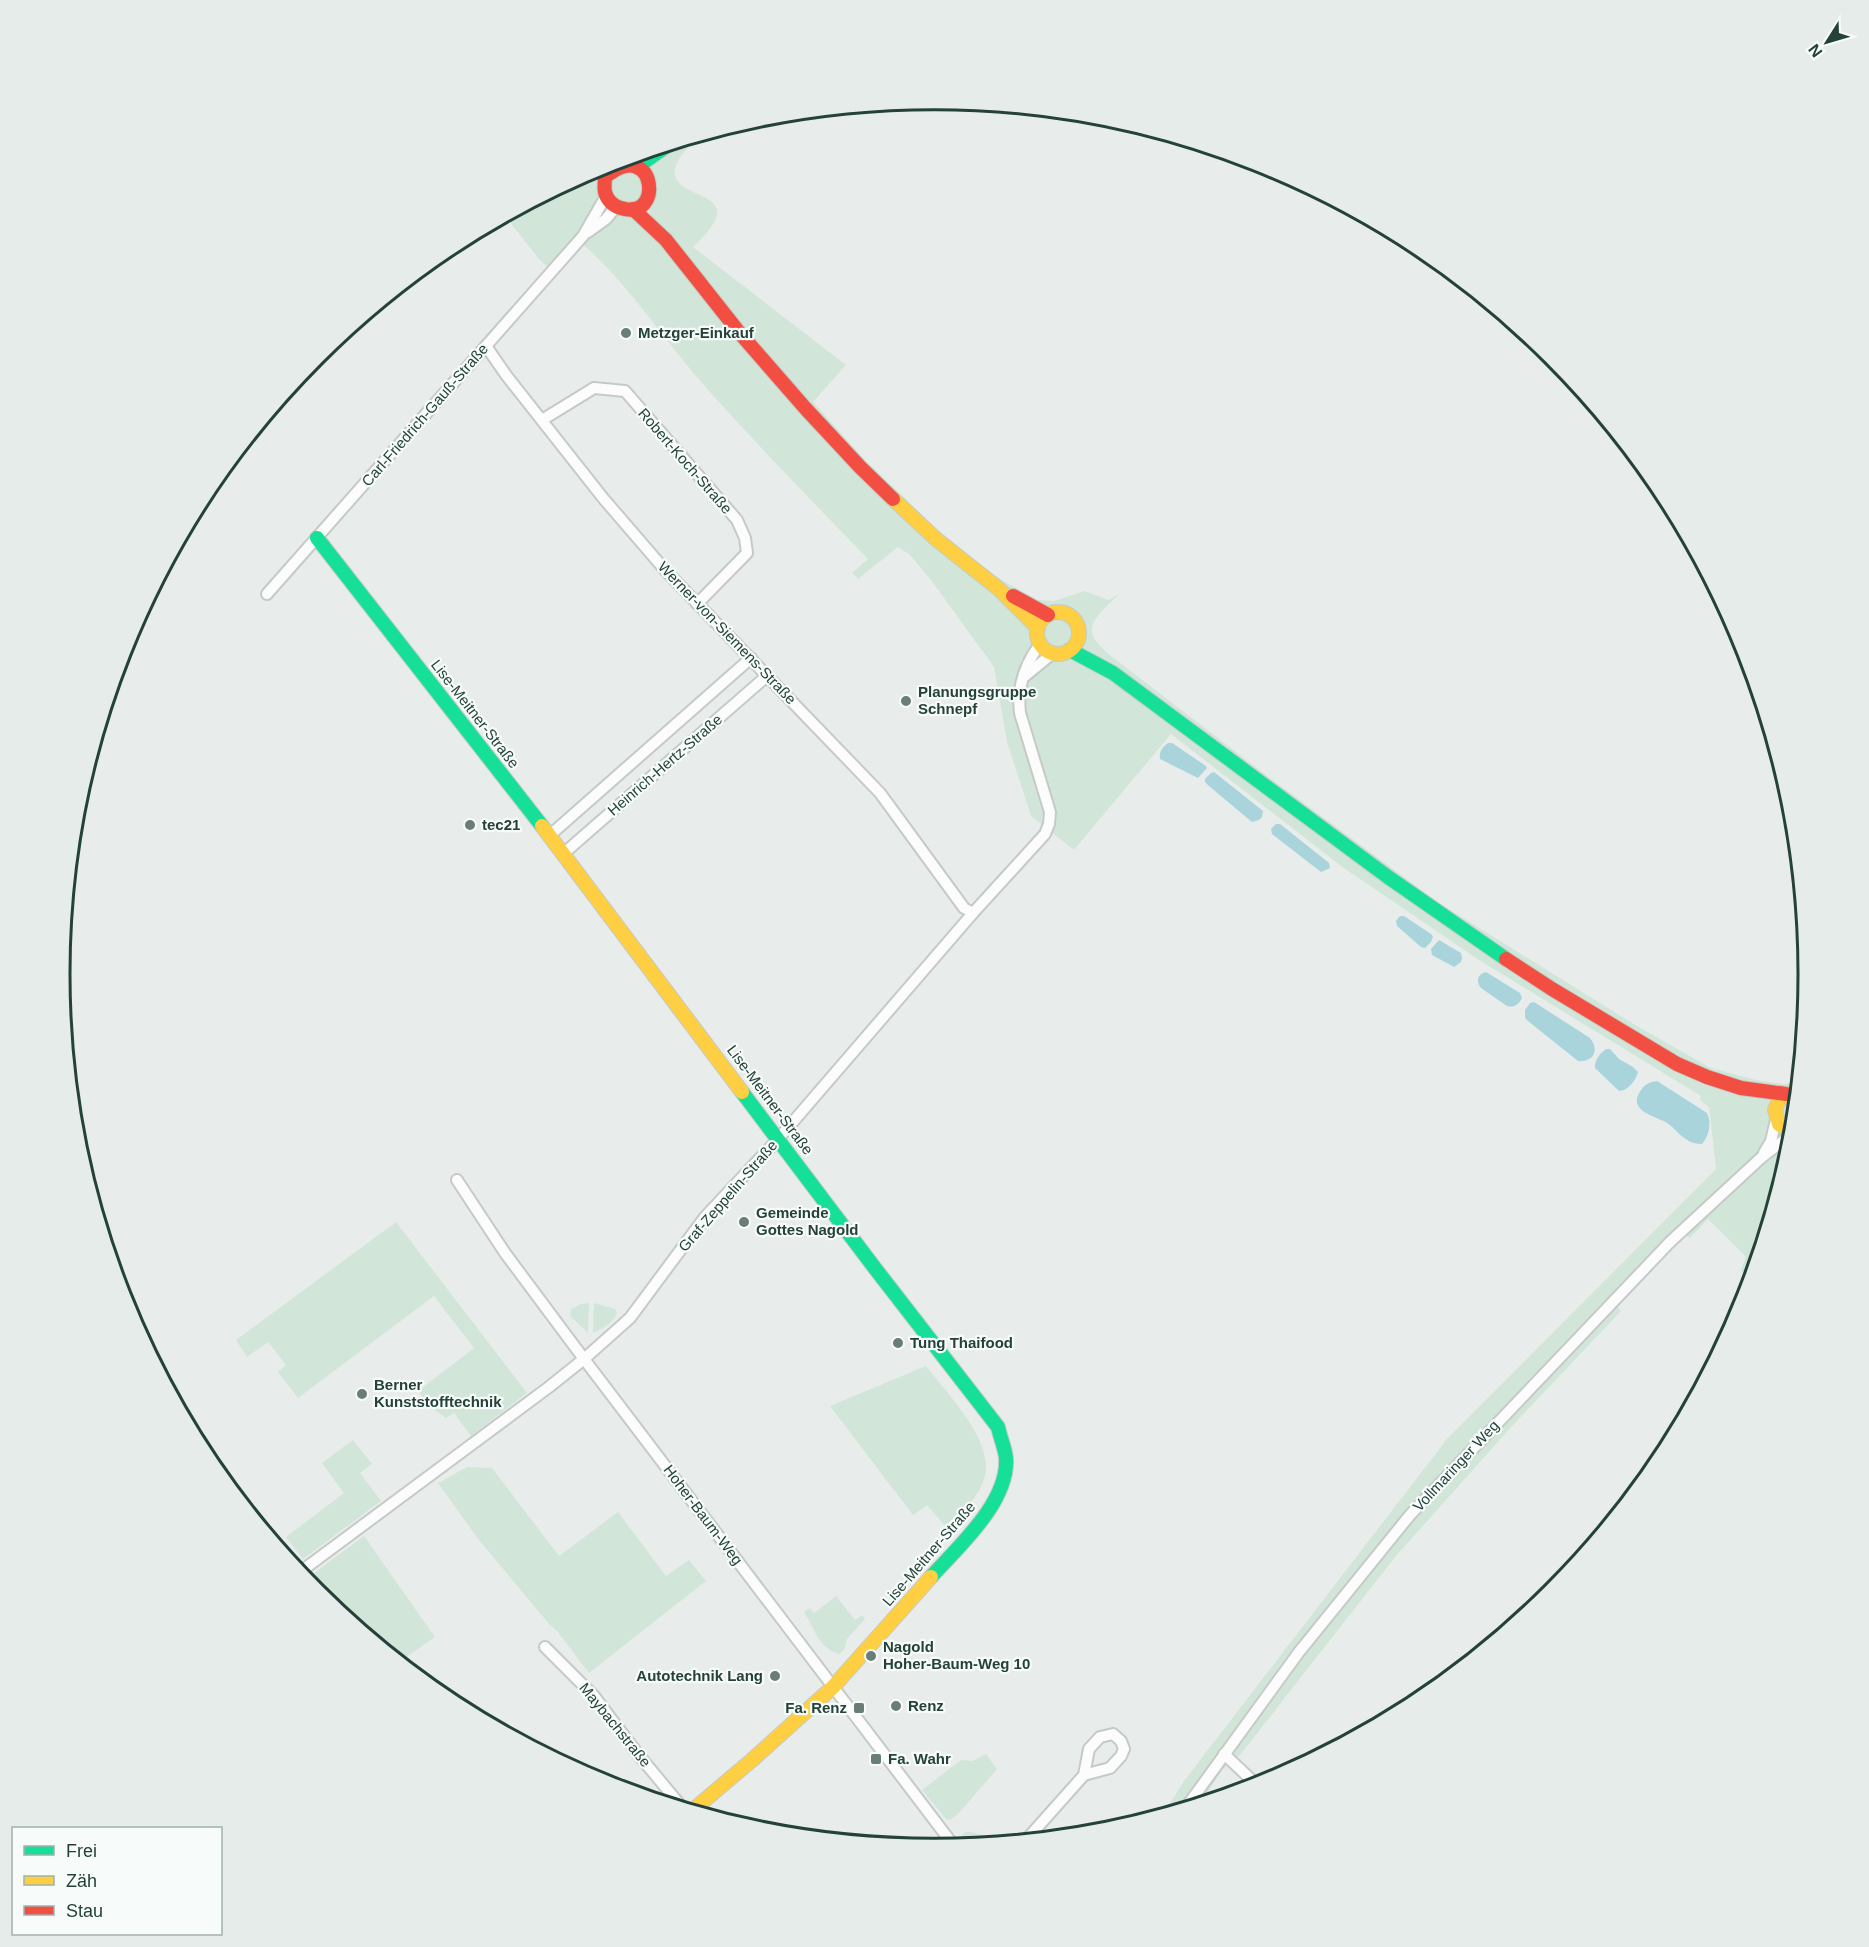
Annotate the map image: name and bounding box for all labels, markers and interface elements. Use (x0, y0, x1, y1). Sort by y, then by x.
north arrow (1797, 12, 1857, 72)
text: N (1805, 41, 1826, 60)
place label: Metzger-Einkauf (638, 324, 755, 341)
marker: Metzger-Einkauf (619, 326, 633, 340)
street label: Carl-Friedrich-Gauß-Straße (358, 340, 491, 489)
street label: Robert-Koch-Straße (635, 404, 736, 517)
street label: Werner-von-Siemens-Straße (655, 558, 800, 707)
street label: Lise-Meitner-Straße (428, 656, 523, 771)
place label: Planungsgruppe Schnepf (918, 683, 1036, 717)
marker: Planungsgruppe Schnepf (899, 694, 913, 708)
street label: Heinrich-Hertz-Straße (604, 710, 725, 819)
place label: tec21 (482, 816, 520, 833)
marker: tec21 (463, 818, 477, 832)
street label: Lise-Meitner-Straße (724, 1042, 817, 1158)
street label: Graf-Zeppelin-Straße (675, 1137, 781, 1255)
place label: Gemeinde Gottes Nagold (756, 1204, 859, 1238)
marker: Gemeinde Gottes Nagold (737, 1215, 751, 1229)
place label: Tung Thaifood (910, 1334, 1013, 1351)
marker: Tung Thaifood (891, 1336, 905, 1350)
place label: Berner Kunststofftechnik (374, 1376, 502, 1410)
marker: Berner Kunststofftechnik (355, 1387, 369, 1401)
street label: Vollmaringer Weg (1409, 1417, 1502, 1515)
street label: Hoher-Baum-Weg (660, 1461, 746, 1568)
street label: Lise-Meitner-Straße (879, 1498, 979, 1609)
place label: Nagold Hoher-Baum-Weg 10 (883, 1638, 1030, 1672)
marker: Nagold Hoher-Baum-Weg 10 (864, 1649, 878, 1663)
place label: Autotechnik Lang (636, 1667, 763, 1684)
marker: Autotechnik Lang (768, 1669, 782, 1683)
street label: Maybachstraße (576, 1679, 655, 1770)
place label: Renz (908, 1697, 944, 1714)
place label: Fa. Renz (785, 1699, 847, 1716)
marker: Renz (889, 1699, 903, 1713)
marker: Fa. Renz (852, 1701, 866, 1715)
place label: Fa. Wahr (888, 1750, 951, 1767)
marker: Fa. Wahr (869, 1752, 883, 1766)
legend (12, 1827, 222, 1935)
text: Frei (66, 1841, 97, 1861)
text: Zäh (66, 1871, 97, 1891)
text: Stau (66, 1901, 103, 1921)

